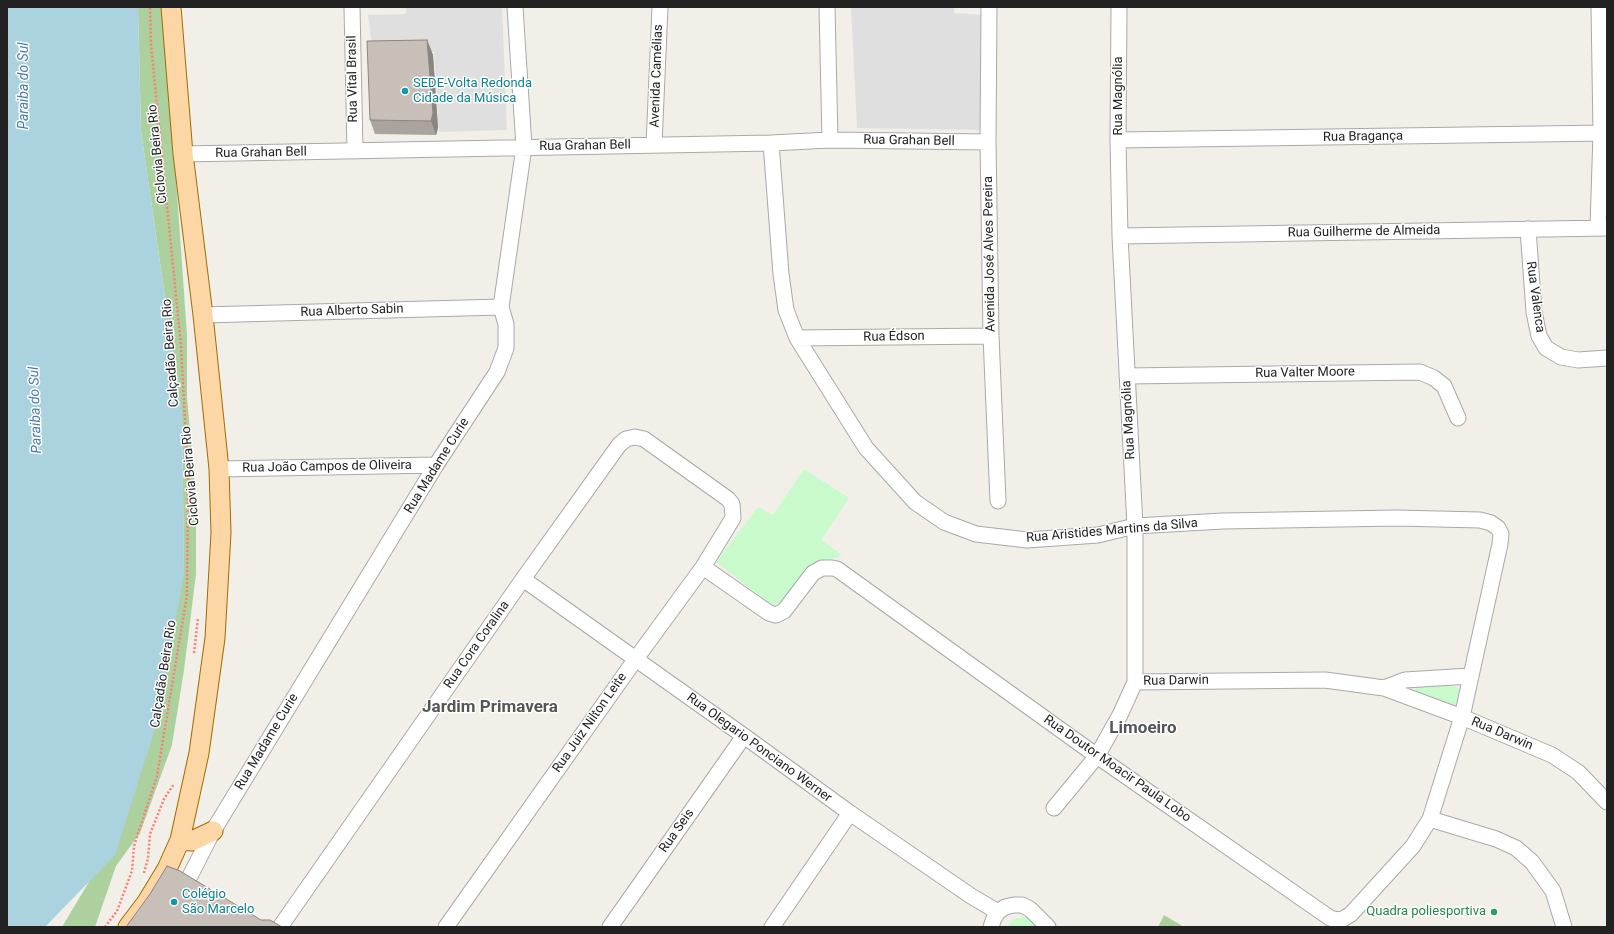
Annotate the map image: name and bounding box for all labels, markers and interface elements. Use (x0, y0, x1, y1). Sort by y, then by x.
street label: Avenida Camélias (647, 24, 667, 128)
street label: Rua Vital Brasil (344, 35, 362, 123)
water label: Paraiba do Sul (16, 42, 32, 130)
street label: Rua Magnólia (1111, 56, 1127, 136)
place label: SEDE-Volta Redonda Cidade da Música (413, 76, 532, 107)
marker: SEDE-Volta Redonda Cidade da Música (400, 86, 410, 96)
street label: Ciclovia Beira Rio (145, 104, 171, 204)
street label: Rua Bragança (1323, 129, 1403, 145)
street label: Rua Grahan Bell (863, 132, 955, 150)
street label: Rua Grahan Bell (539, 137, 631, 155)
street label: Rua Grahan Bell (215, 144, 307, 162)
street label: Avenida José Alves Pereira (981, 176, 999, 332)
street label: Rua Guilherme de Almeida (1288, 223, 1440, 241)
street label: Rua Valenca (1522, 260, 1548, 334)
street label: Calçadão Beira Rio (159, 298, 183, 408)
street label: Rua Alberto Sabin (300, 301, 404, 321)
street label: Rua Édson (863, 329, 925, 345)
street label: Rua Valter Moore (1255, 364, 1355, 382)
water label: Paraiba do Sul (26, 366, 46, 454)
street label: Rua Magnólia (1119, 380, 1139, 460)
street label: Rua Madame Curie (401, 415, 473, 517)
street label: Ciclovia Beira Rio (179, 426, 203, 526)
street label: Rua João Campos de Oliveira (242, 458, 412, 476)
street label: Rua Aristides Martins da Silva (1025, 516, 1199, 546)
street label: Rua Cora Coralina (441, 598, 513, 692)
street label: Calçadão Beira Rio (148, 619, 180, 729)
street label: Rua Juiz Nilton Leite (550, 670, 630, 776)
street label: Rua Darwin (1143, 673, 1209, 689)
street label: Rua Olegario Ponciano Werner (683, 690, 835, 806)
street label: Rua Madame Curie (232, 691, 302, 793)
district label: Jardim Primavera (422, 698, 558, 718)
street label: Rua Doutor Moacir Paula Lobo (1040, 712, 1194, 826)
street label: Rua Darwin (1469, 714, 1535, 754)
district label: Limoeiro (1109, 719, 1177, 739)
street label: Rua Seis (656, 806, 698, 856)
place label: Colégio São Marcelo (182, 887, 254, 918)
marker: Colégio São Marcelo (169, 897, 179, 907)
place label: Quadra poliesportiva (1366, 904, 1486, 920)
marker: Quadra poliesportiva (1489, 907, 1499, 917)

